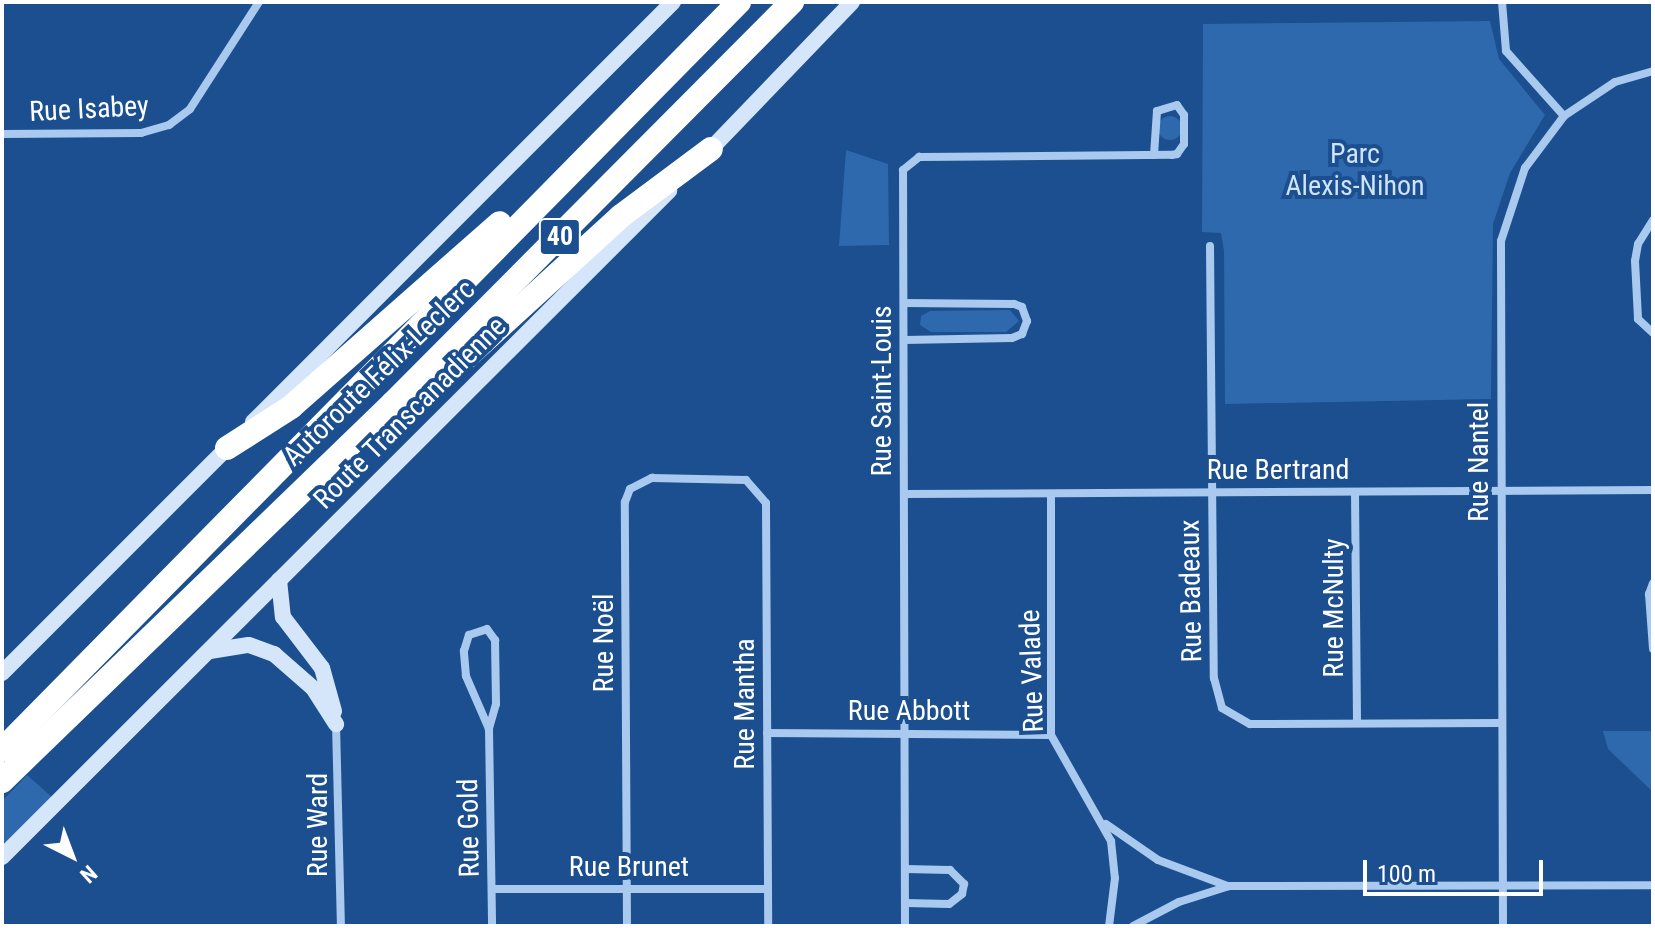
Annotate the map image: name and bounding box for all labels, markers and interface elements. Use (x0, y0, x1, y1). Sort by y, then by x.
street label: Rue Isabey (28, 89, 150, 129)
park label: Parc Alexis-Nihon (1285, 137, 1425, 203)
road number: 40 (538, 215, 582, 259)
street label: Autoroute Félix-Leclerc (276, 273, 482, 473)
street label: Rue Saint-Louis (865, 305, 899, 477)
street label: Route Transcanadienne (307, 310, 513, 516)
street label: Rue Nantel (1462, 402, 1496, 522)
street label: Rue Bertrand (1207, 453, 1349, 487)
street label: Rue Badeaux (1173, 519, 1209, 663)
street label: Rue McNulty (1317, 538, 1351, 678)
street label: Rue Noël (587, 594, 621, 692)
street label: Rue Valade (1013, 609, 1051, 733)
street label: Rue Mantha (728, 638, 762, 770)
street label: Rue Abbott (848, 694, 970, 728)
street label: Rue Ward (301, 773, 335, 877)
street label: Rue Gold (451, 778, 487, 878)
north arrow (32, 816, 112, 896)
scale bar (1367, 844, 1547, 894)
street label: Rue Brunet (569, 850, 689, 884)
text: N (75, 860, 102, 888)
text: 100 m (1377, 860, 1436, 888)

